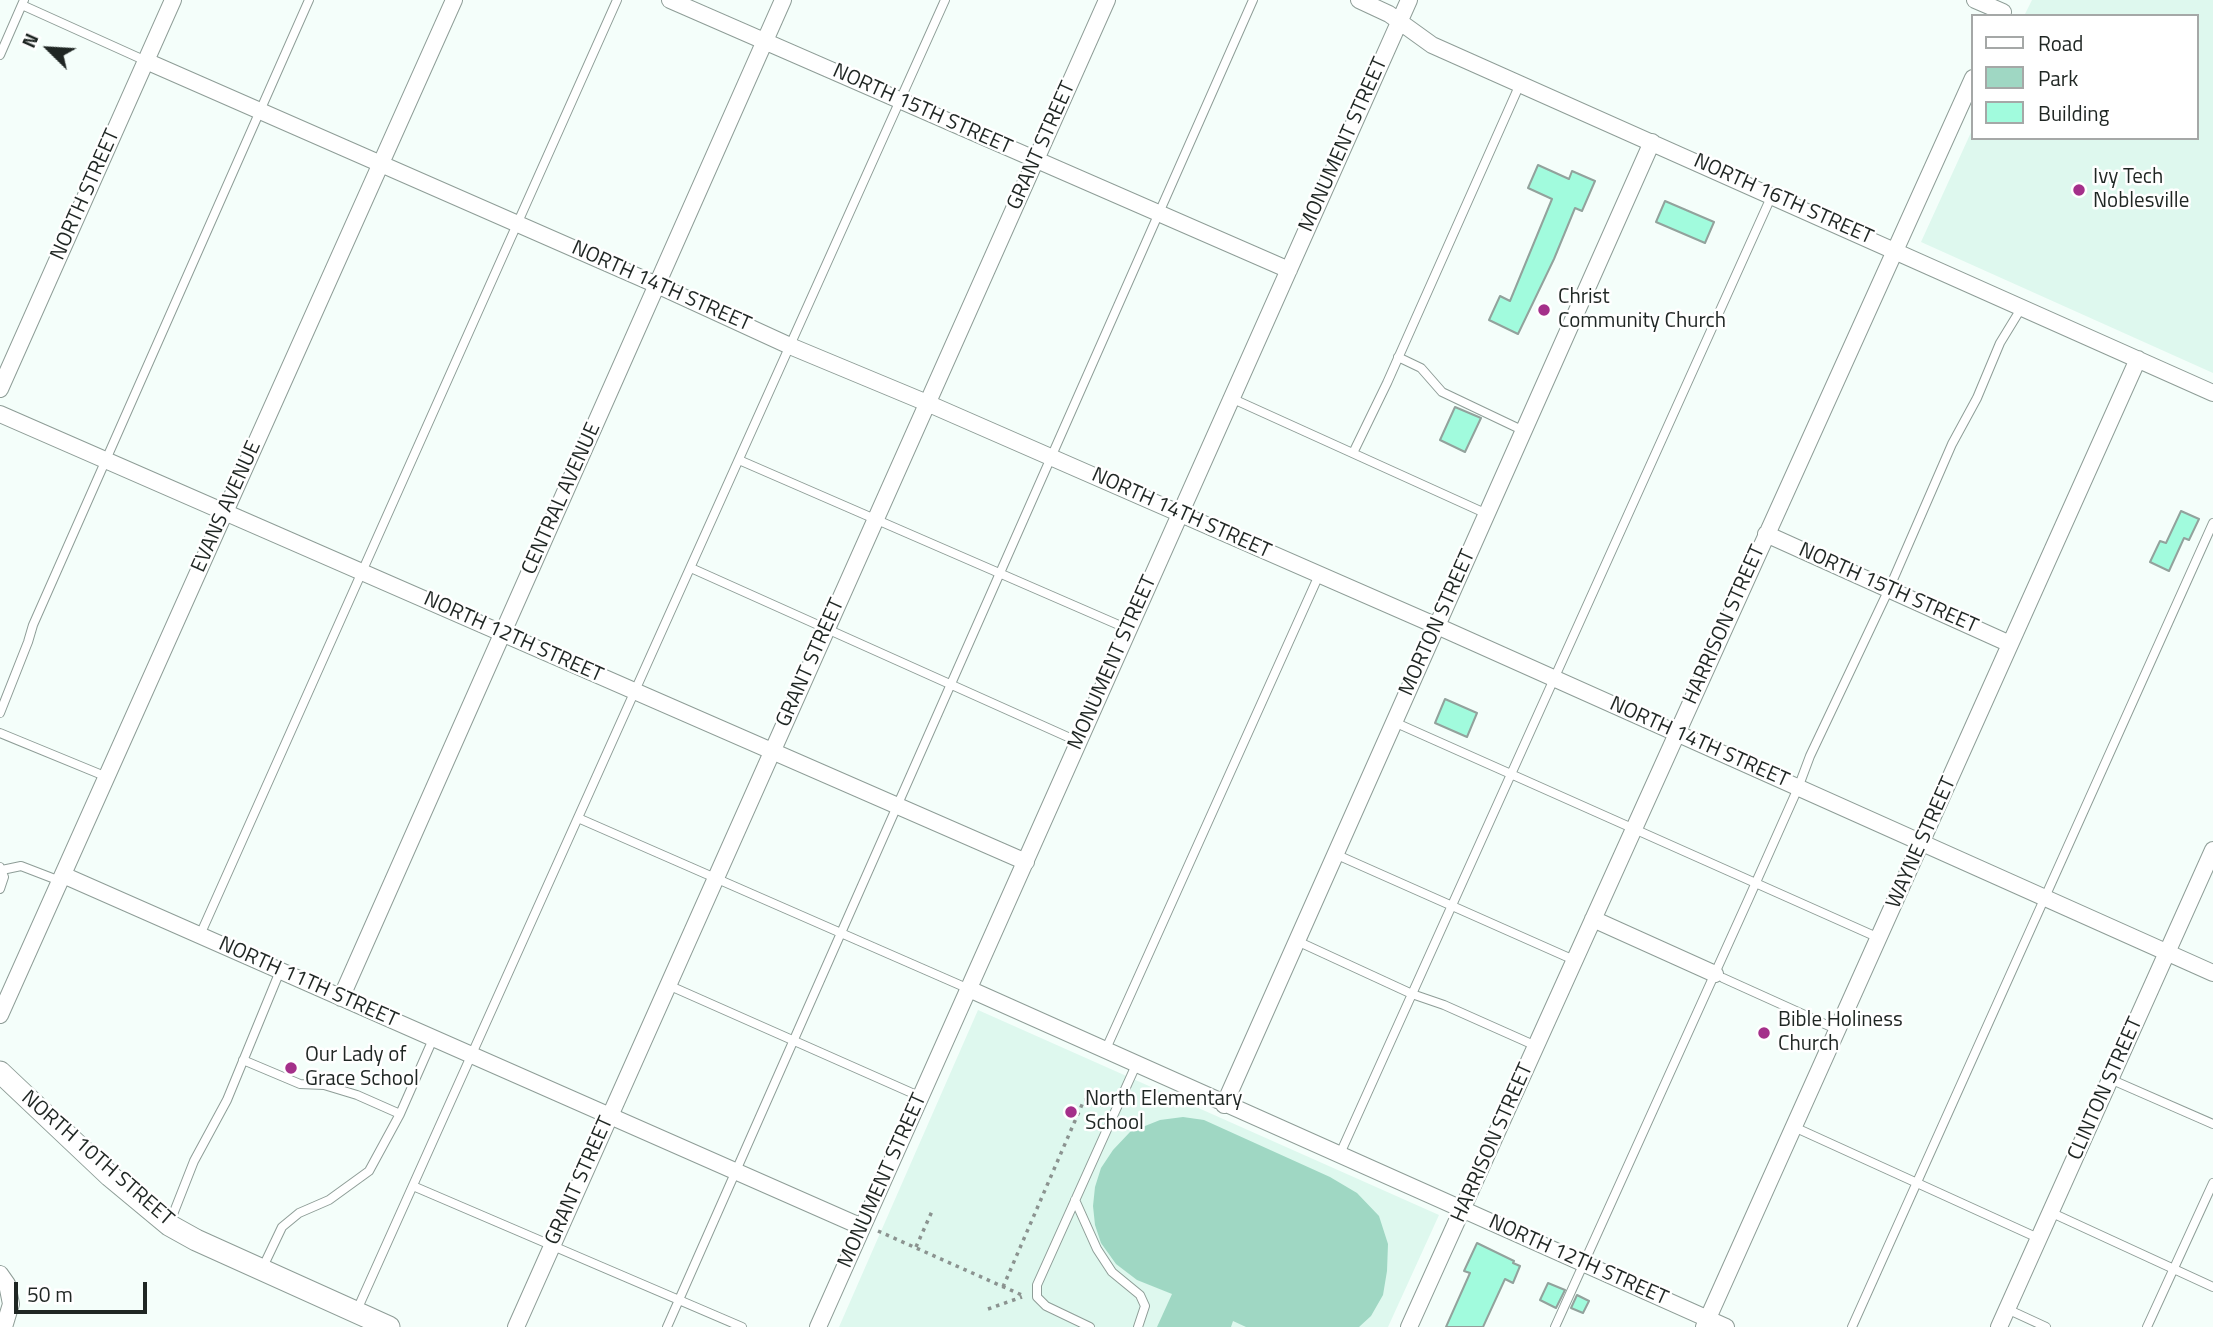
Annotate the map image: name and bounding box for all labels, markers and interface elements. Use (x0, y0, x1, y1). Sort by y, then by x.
north arrow (14, 14, 84, 84)
legend (1972, 14, 2199, 140)
text: Road (2038, 27, 2083, 59)
text: N (13, 28, 45, 52)
street label: MONUMENT STREET (1294, 54, 1394, 236)
street label: NORTH 15TH STREET (828, 59, 1016, 161)
text: Park (2038, 62, 2078, 94)
street label: GRANT STREET (1002, 78, 1082, 214)
text: Building (2038, 97, 2109, 129)
street label: NORTH STREET (46, 126, 126, 264)
street label: NORTH 16TH STREET (1689, 149, 1877, 251)
place label: Ivy Tech Noblesville (2093, 165, 2189, 215)
marker: Ivy Tech Noblesville (2071, 182, 2087, 198)
street label: NORTH 14TH STREET (567, 236, 755, 338)
place label: Christ Community Church (1558, 285, 1726, 335)
marker: Christ Community Church (1536, 302, 1552, 318)
street label: CENTRAL AVENUE (517, 419, 607, 579)
street label: EVANS AVENUE (187, 437, 267, 577)
street label: NORTH 14TH STREET (1087, 463, 1275, 565)
street label: NORTH 15TH STREET (1794, 538, 1982, 640)
street label: HARRISON STREET (1679, 542, 1771, 708)
street label: MORTON STREET (1395, 546, 1481, 700)
street label: MONUMENT STREET (1063, 572, 1163, 754)
street label: NORTH 12TH STREET (419, 587, 607, 689)
street label: GRANT STREET (771, 595, 851, 731)
street label: NORTH 14TH STREET (1605, 692, 1793, 794)
street label: WAYNE STREET (1882, 773, 1962, 913)
street label: NORTH 11TH STREET (214, 932, 402, 1034)
place label: Bible Holiness Church (1778, 1008, 1903, 1058)
street label: CLINTON STREET (2063, 1014, 2149, 1164)
marker: Bible Holiness Church (1756, 1025, 1772, 1041)
place label: Our Lady of Grace School (305, 1043, 419, 1093)
marker: Our Lady of Grace School (283, 1060, 299, 1076)
street label: HARRISON STREET (1447, 1060, 1539, 1226)
street label: NORTH 10TH STREET (16, 1086, 178, 1232)
place label: North Elementary School (1085, 1087, 1242, 1137)
street label: MONUMENT STREET (833, 1090, 933, 1272)
marker: North Elementary School (1063, 1104, 1079, 1120)
street label: GRANT STREET (540, 1113, 620, 1249)
street label: NORTH 12TH STREET (1484, 1210, 1672, 1312)
scale bar (18, 1268, 150, 1312)
text: 50 m (27, 1278, 73, 1310)

